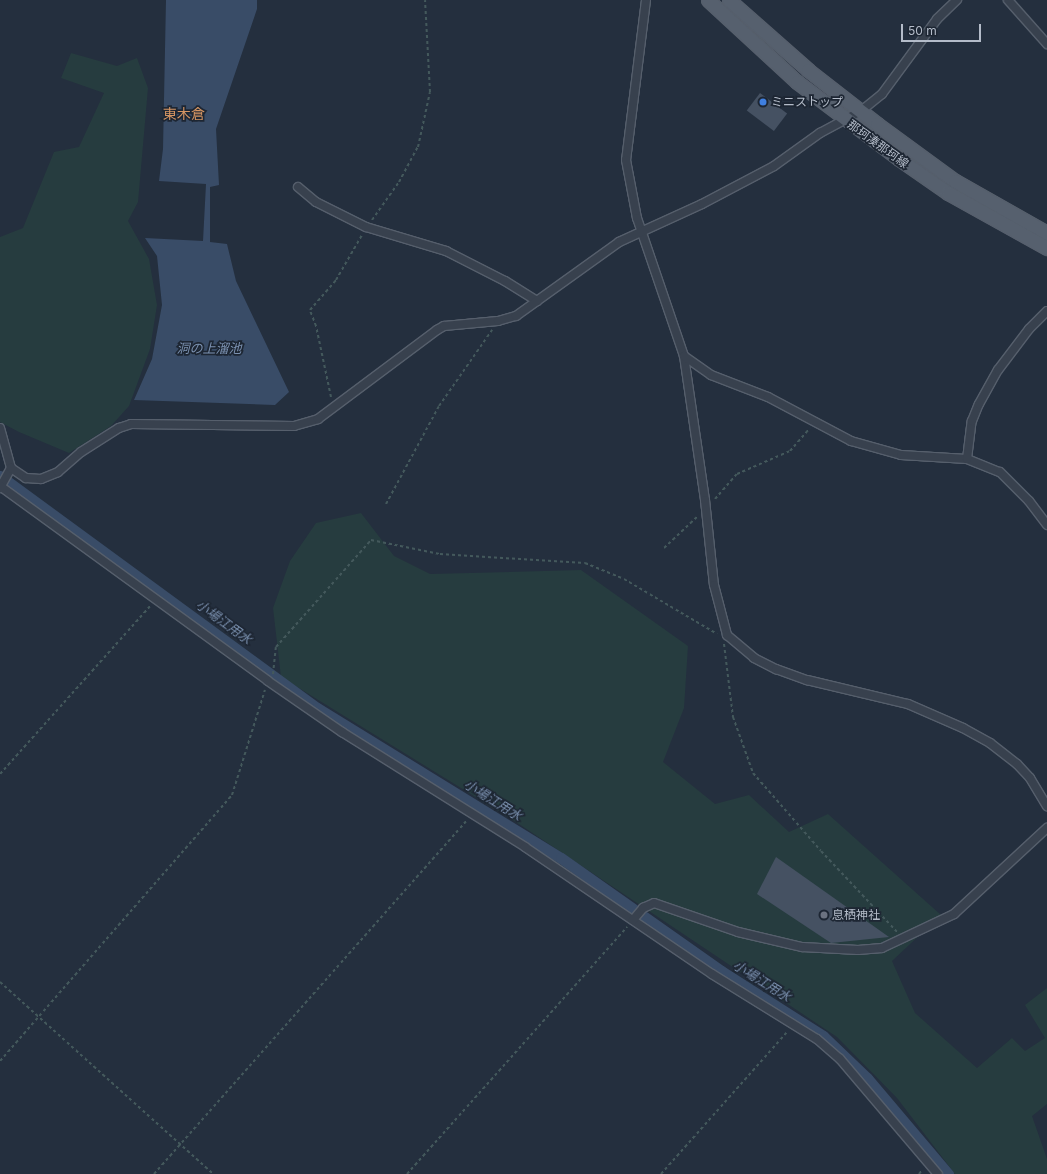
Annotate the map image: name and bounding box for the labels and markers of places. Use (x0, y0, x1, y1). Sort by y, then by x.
place label: ミニストップ (771, 95, 843, 109)
marker: ミニストップ (758, 97, 768, 107)
place label: 息栖神社 (832, 908, 880, 922)
marker: 息栖神社 (819, 910, 829, 920)

